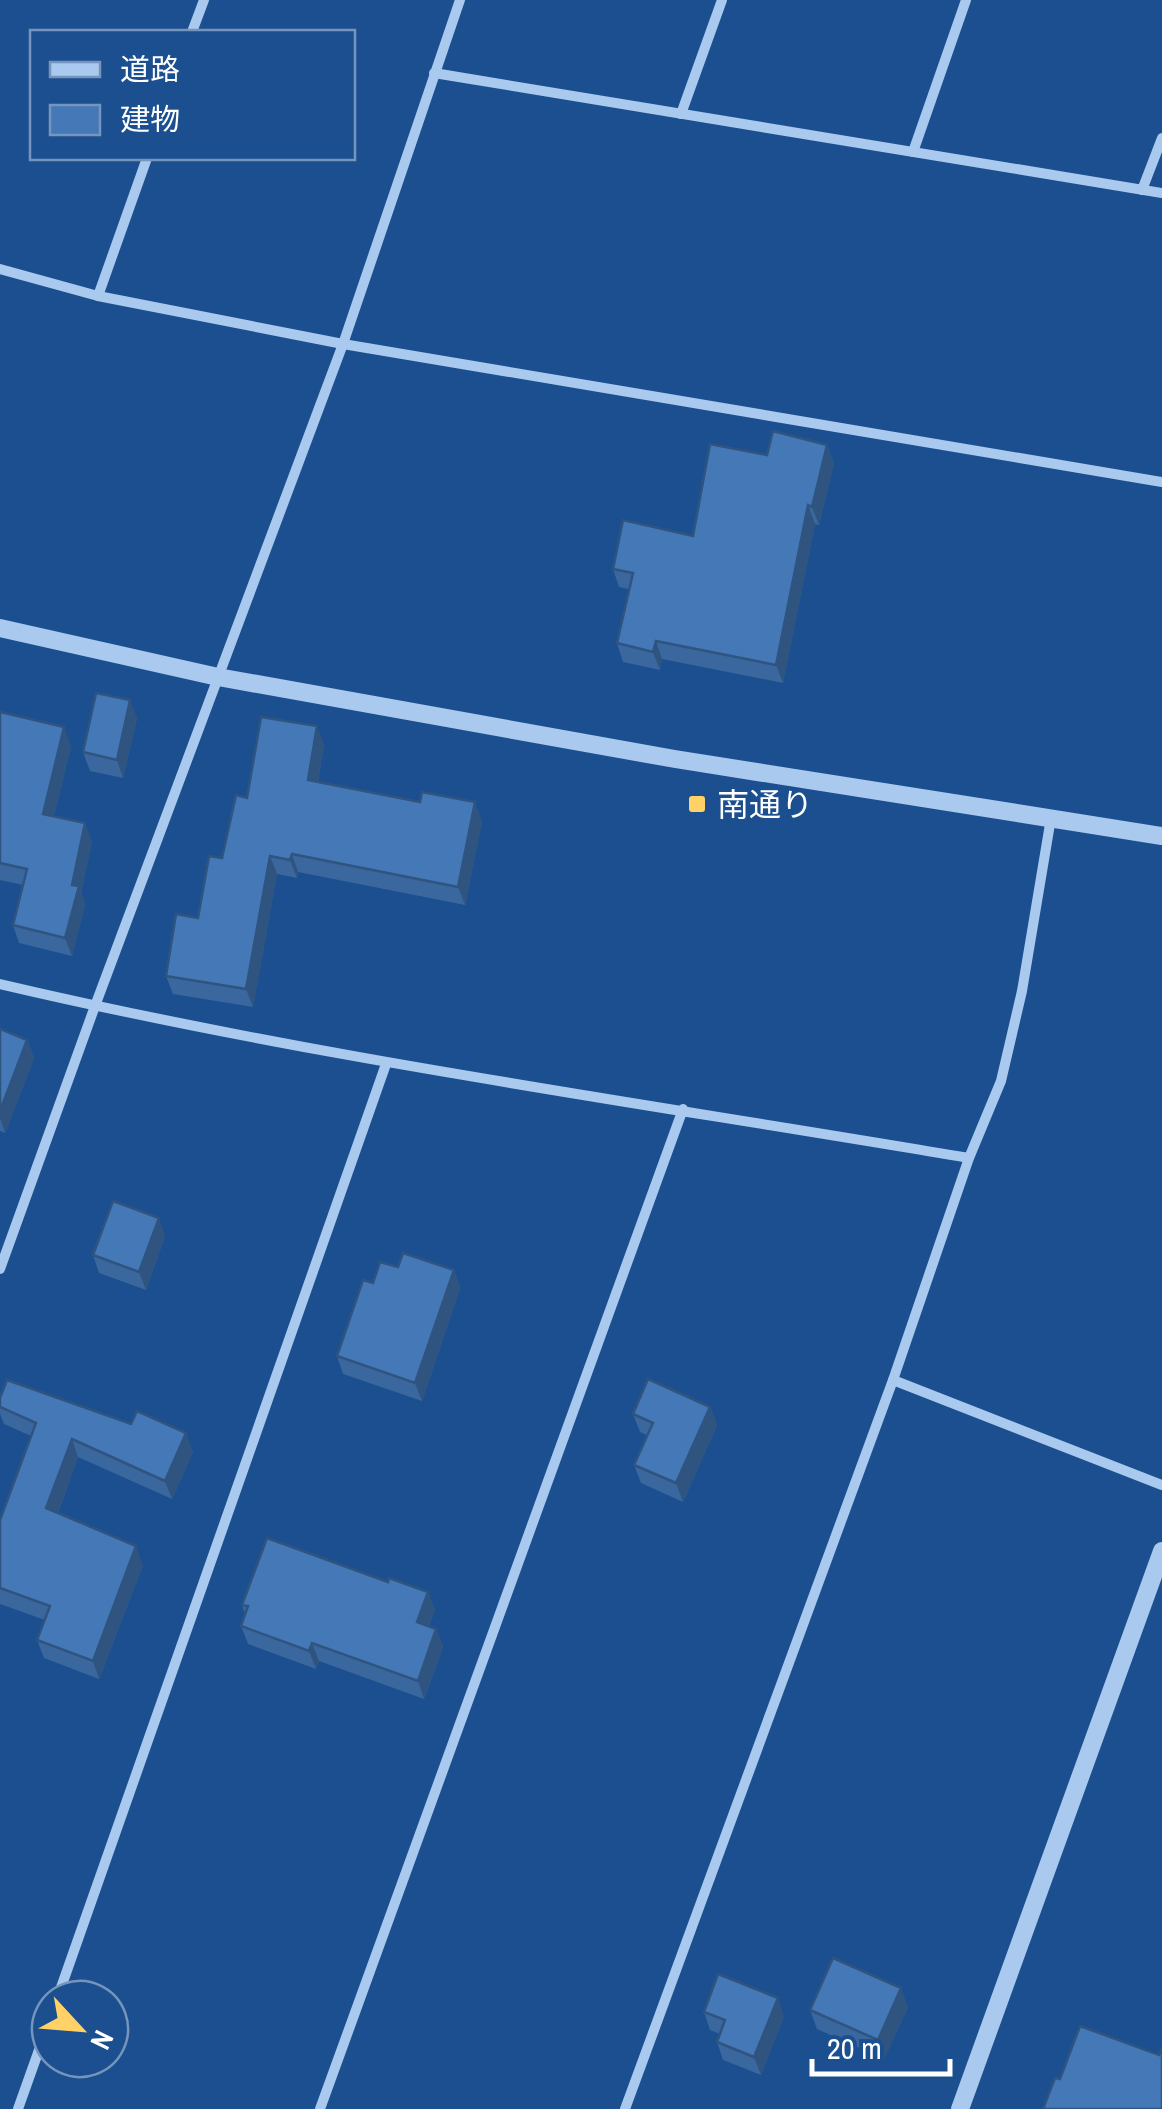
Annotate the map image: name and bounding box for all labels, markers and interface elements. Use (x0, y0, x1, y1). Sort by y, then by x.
legend (30, 30, 355, 160)
text: 道路 (120, 49, 180, 89)
text: 建物 (120, 99, 180, 139)
place label: 南通り (717, 783, 813, 826)
marker: 南通り (686, 793, 708, 815)
north arrow (30, 1979, 130, 2079)
scale bar (812, 2014, 950, 2076)
text: N (82, 2024, 123, 2056)
text: 20 m (827, 2028, 882, 2068)

